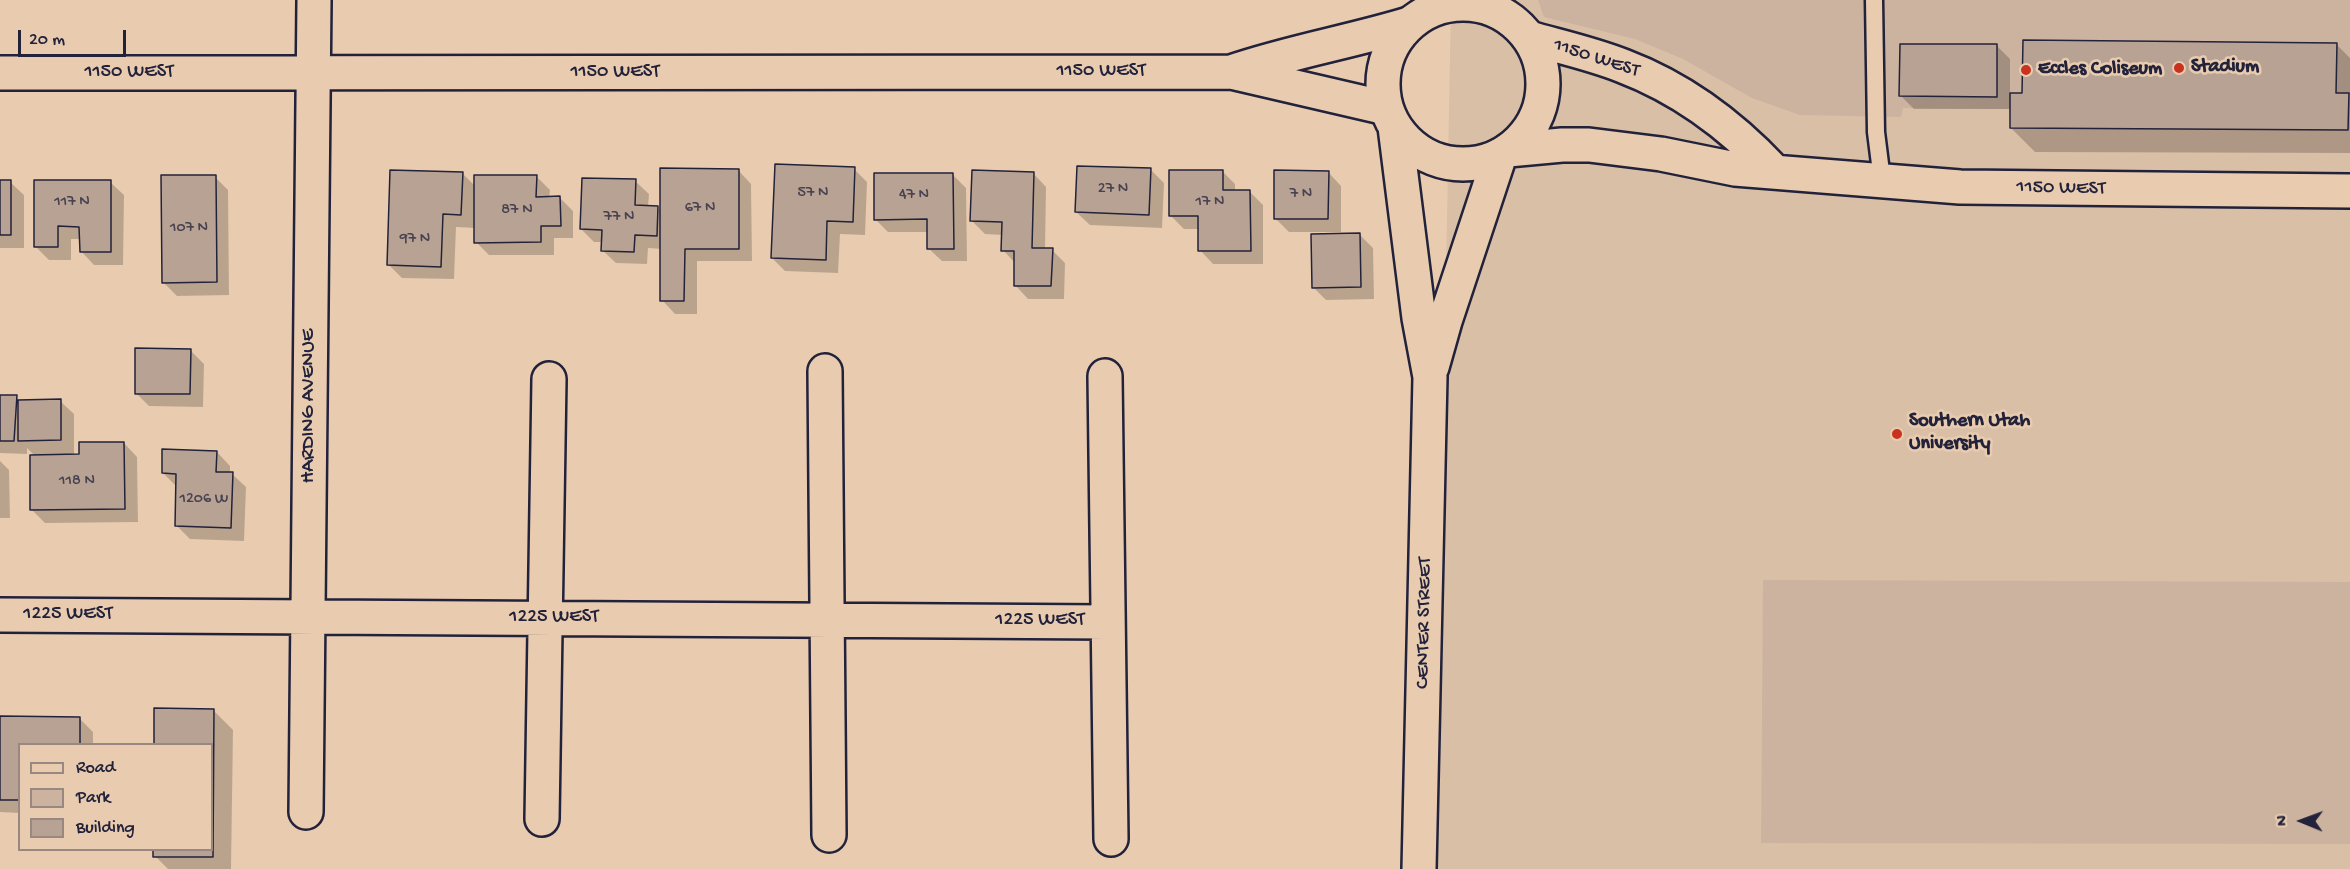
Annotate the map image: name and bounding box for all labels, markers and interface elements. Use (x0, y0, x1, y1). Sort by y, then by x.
scale bar (21, 18, 129, 56)
text: 20 m (29, 30, 65, 51)
street label: 1150 WEST (1550, 34, 1642, 84)
place label: Stadium (2191, 56, 2259, 80)
place label: Eccles Coliseum (2038, 58, 2162, 82)
street label: 1150 WEST (1056, 60, 1146, 84)
street label: 1150 WEST (84, 61, 174, 85)
street label: 1150 WEST (570, 61, 660, 85)
marker: Stadium (2172, 61, 2186, 75)
marker: Eccles Coliseum (2019, 63, 2033, 77)
street label: 1150 WEST (2016, 176, 2106, 202)
house number: 27 N (1098, 180, 1128, 200)
house number: 57 N (798, 184, 828, 204)
house number: 7 N (1290, 185, 1312, 205)
house number: 47 N (899, 186, 929, 206)
house number: 117 N (54, 193, 90, 213)
house number: 17 N (1195, 193, 1225, 213)
house number: 67 N (685, 199, 715, 219)
house number: 87 N (501, 201, 533, 221)
house number: 77 N (604, 208, 634, 228)
house number: 107 N (170, 219, 208, 239)
house number: 97 N (400, 230, 430, 250)
street label: HARDING AVENUE (298, 329, 322, 483)
place label: Southern Utah University (1909, 410, 2030, 457)
marker: Southern Utah University (1890, 427, 1904, 441)
house number: 118 N (59, 472, 95, 492)
house number: 1206 W (180, 490, 228, 510)
street label: CENTER STREET (1412, 557, 1438, 689)
street label: 1225 WEST (23, 603, 113, 627)
street label: 1225 WEST (509, 606, 599, 630)
street label: 1225 WEST (995, 609, 1085, 633)
legend (18, 743, 213, 851)
text: Road (76, 758, 115, 779)
text: Park (76, 788, 110, 809)
north arrow (2272, 791, 2332, 851)
text: N (2274, 815, 2293, 826)
text: Building (76, 818, 135, 839)

